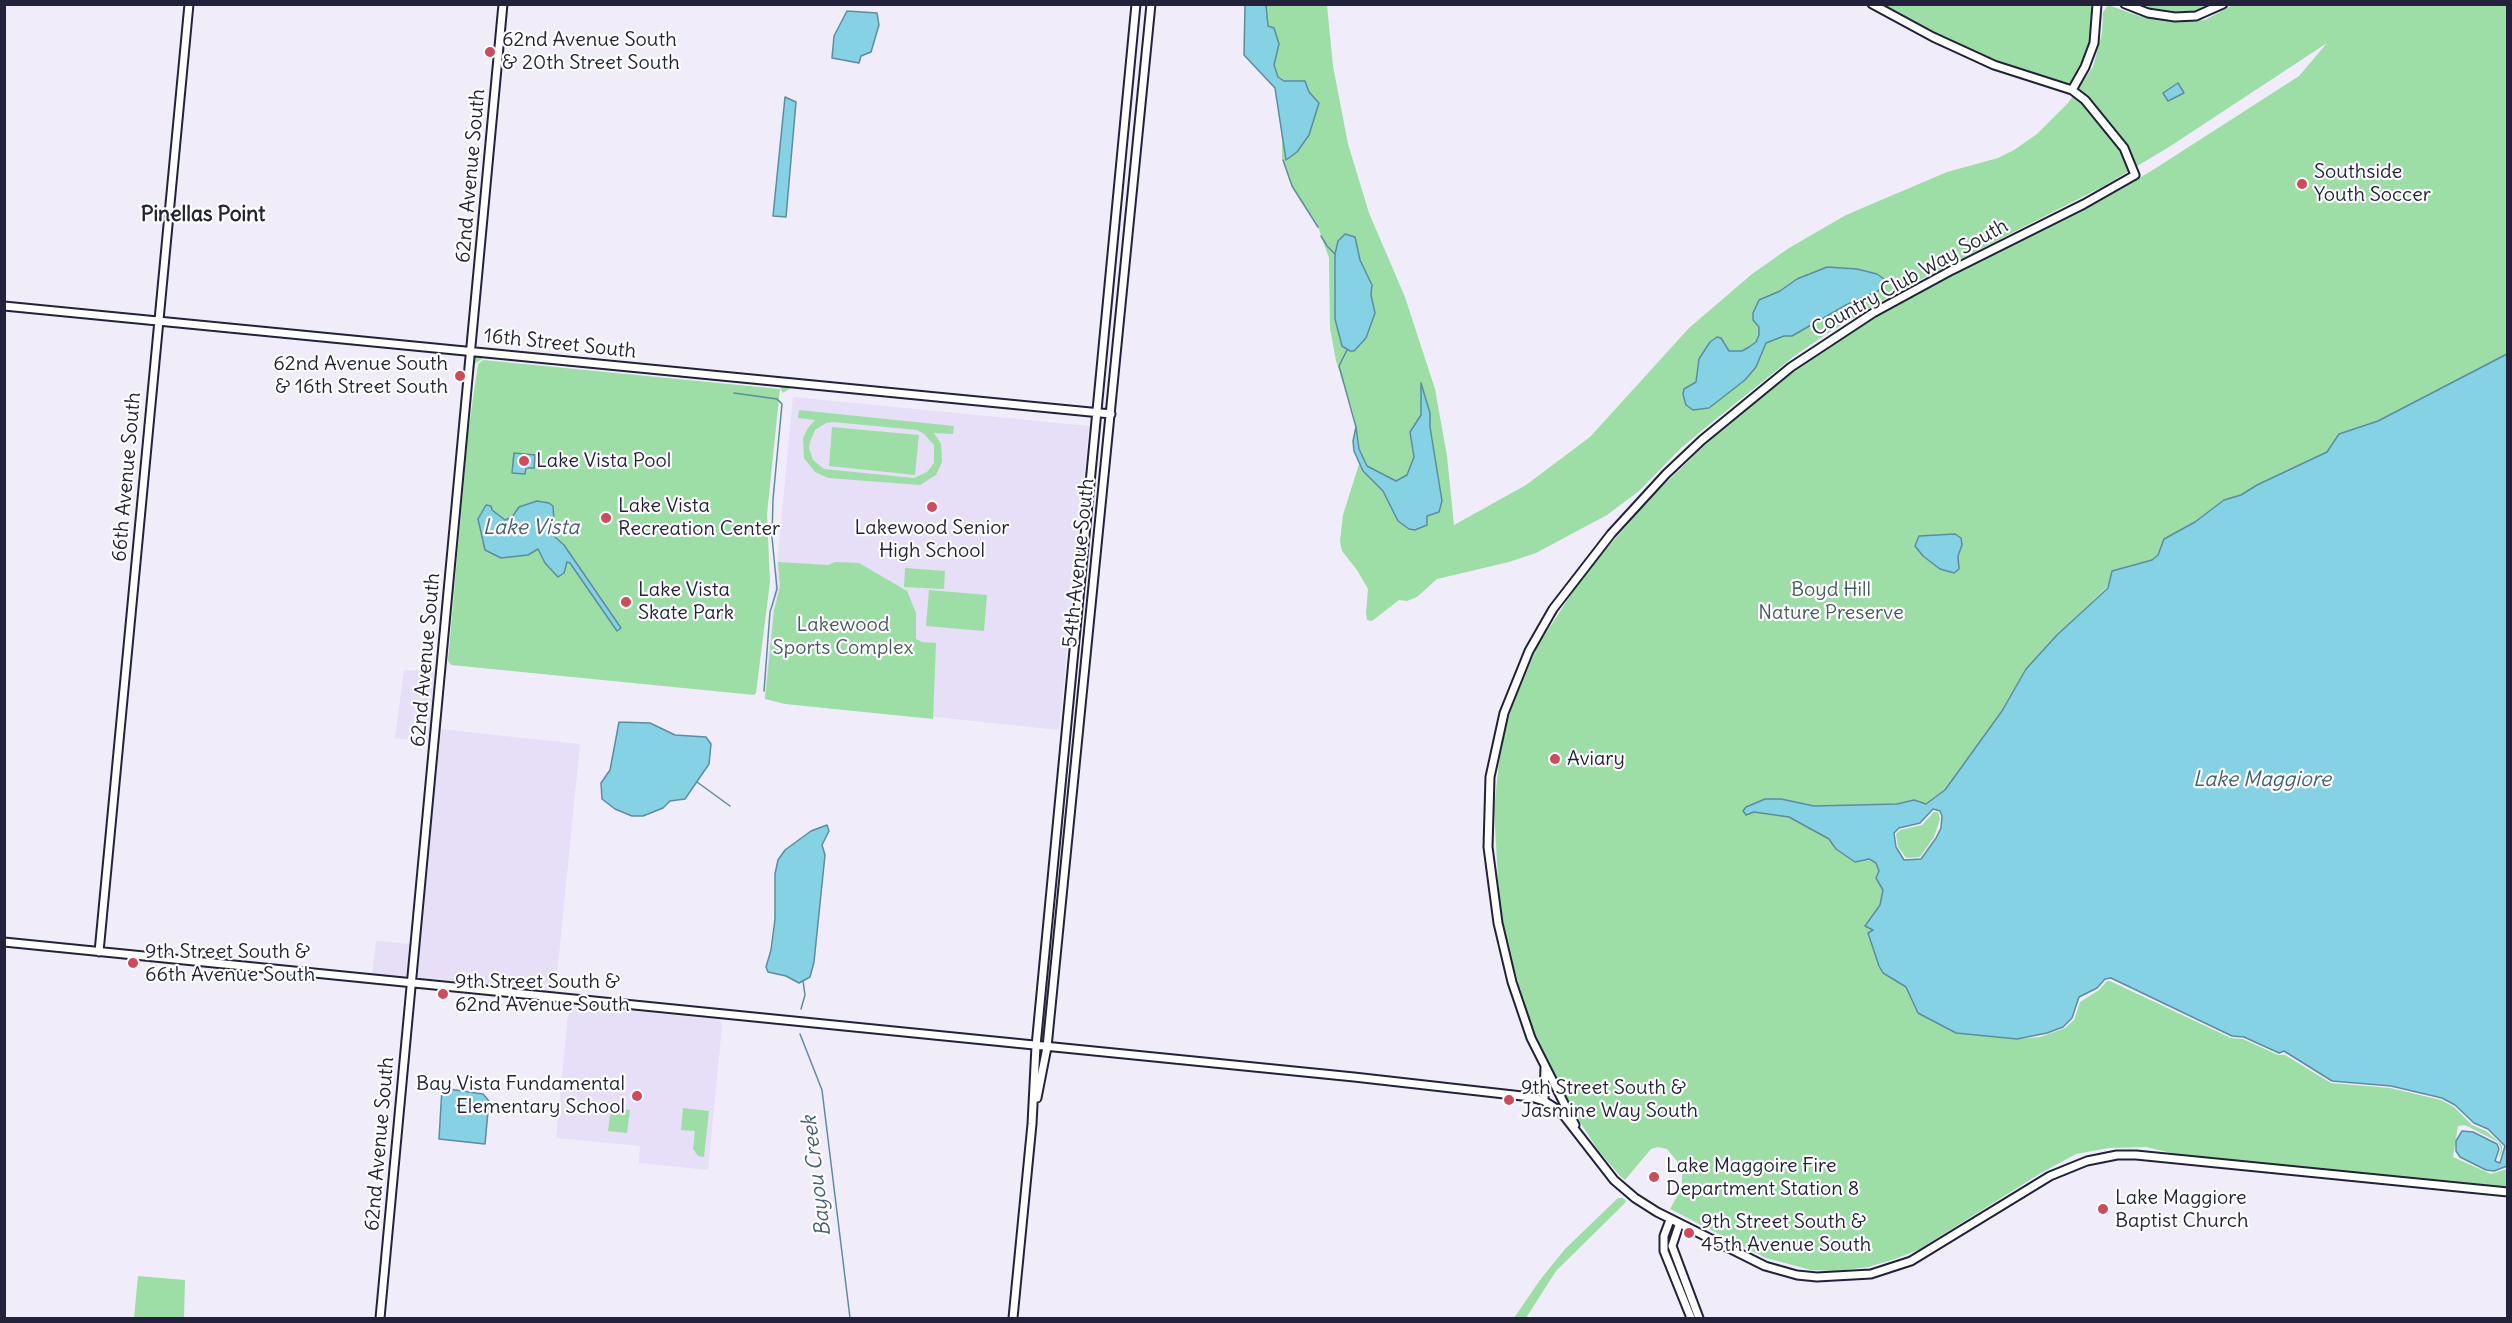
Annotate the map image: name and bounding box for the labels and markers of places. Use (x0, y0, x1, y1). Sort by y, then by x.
place label: 62nd Avenue South & 20th Street South (502, 28, 680, 75)
marker: 62nd Avenue South & 20th Street South (483, 45, 497, 59)
place label: Southside Youth Soccer (2314, 160, 2431, 207)
marker: Southside Youth Soccer (2295, 177, 2309, 191)
place label: 62nd Avenue South & 16th Street South (273, 352, 448, 399)
marker: 62nd Avenue South & 16th Street South (453, 369, 467, 383)
place label: Lake Vista Pool (536, 449, 671, 473)
marker: Lake Vista Pool (517, 454, 531, 468)
place label: Lake Vista Recreation Center (618, 494, 780, 541)
marker: Lakewood Senior High School (925, 500, 939, 514)
marker: Lake Vista Recreation Center (599, 511, 613, 525)
place label: Lakewood Senior High School (854, 516, 1010, 563)
place label: Lake Vista Skate Park (638, 578, 734, 625)
marker: Lake Vista Skate Park (619, 595, 633, 609)
place label: Aviary (1567, 747, 1625, 771)
marker: Aviary (1548, 752, 1562, 766)
place label: 9th Street South & 66th Avenue South (145, 940, 315, 987)
marker: 9th Street South & 66th Avenue South (126, 956, 140, 970)
place label: 9th Street South & 62nd Avenue South (455, 970, 630, 1017)
marker: 9th Street South & 62nd Avenue South (436, 987, 450, 1001)
place label: Bay Vista Fundamental Elementary School (416, 1072, 625, 1119)
place label: 9th Street South & Jasmine Way South (1521, 1076, 1698, 1123)
marker: Bay Vista Fundamental Elementary School (630, 1089, 644, 1103)
marker: 9th Street South & Jasmine Way South (1502, 1093, 1516, 1107)
place label: Lake Maggoire Fire Department Station 8 (1666, 1154, 1859, 1201)
marker: Lake Maggoire Fire Department Station 8 (1647, 1170, 1661, 1184)
place label: Lake Maggiore Baptist Church (2115, 1186, 2249, 1233)
marker: Lake Maggiore Baptist Church (2096, 1202, 2110, 1216)
place label: 9th Street South & 45th Avenue South (1701, 1210, 1871, 1257)
marker: 9th Street South & 45th Avenue South (1682, 1226, 1696, 1240)

